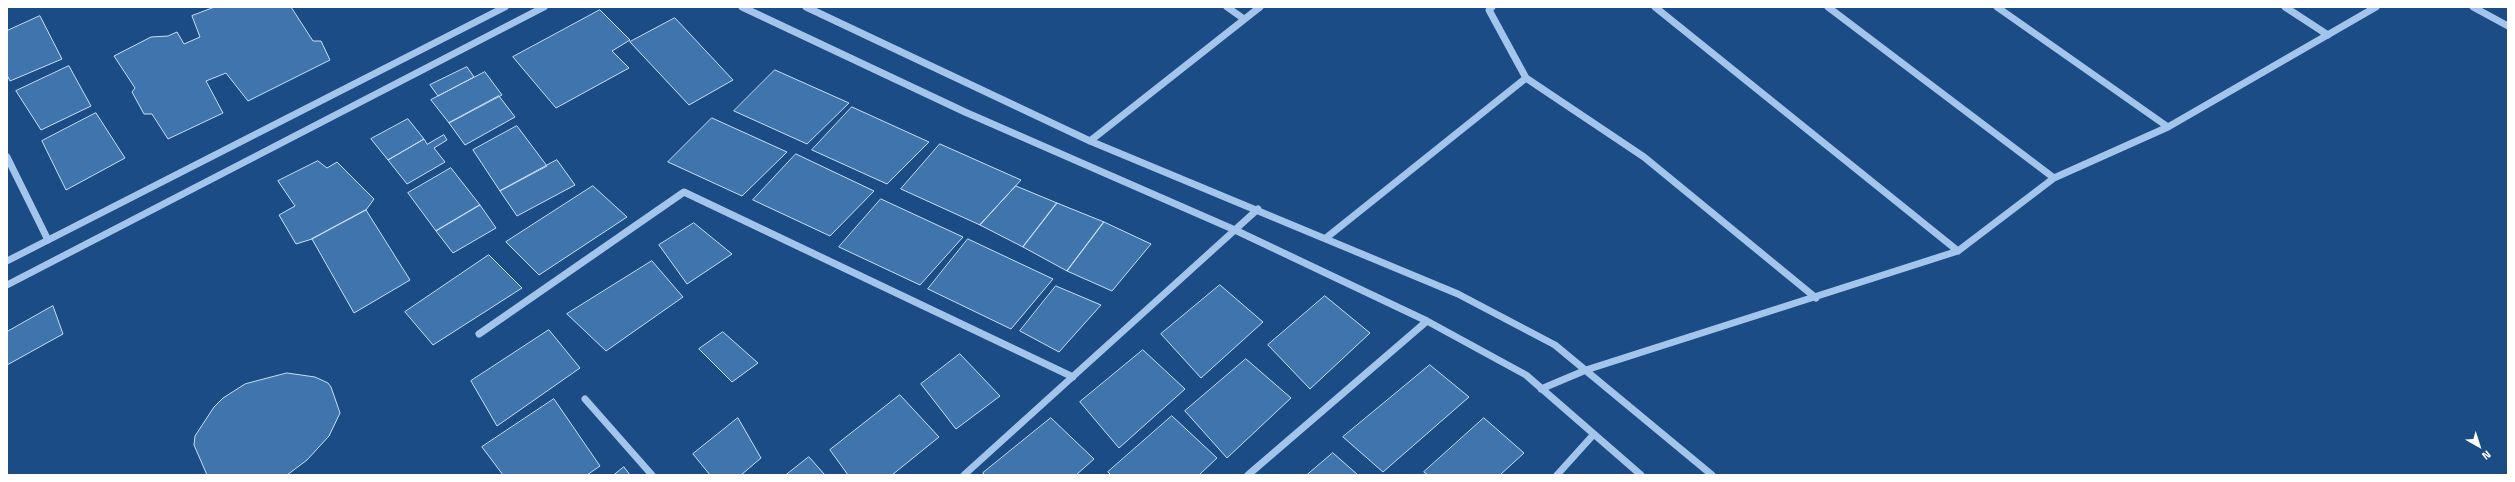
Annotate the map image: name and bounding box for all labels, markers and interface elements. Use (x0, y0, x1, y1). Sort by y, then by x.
north arrow (2459, 426, 2499, 466)
text: N (2479, 447, 2495, 464)

